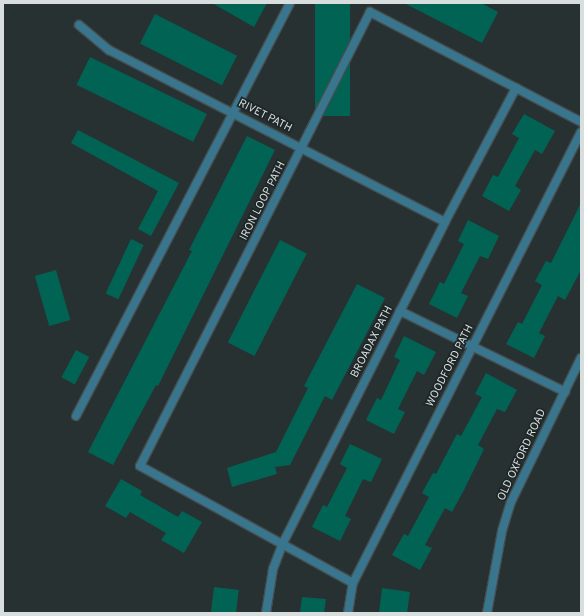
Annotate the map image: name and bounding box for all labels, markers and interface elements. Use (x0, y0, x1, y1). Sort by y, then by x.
street label: RIVET PATH (236, 97, 294, 135)
street label: IRON LOOP PATH (237, 159, 289, 243)
street label: BROADAX PATH (348, 304, 396, 380)
street label: WOODFORD PATH (424, 323, 476, 409)
street label: OLD OXFORD ROAD (495, 407, 549, 503)

